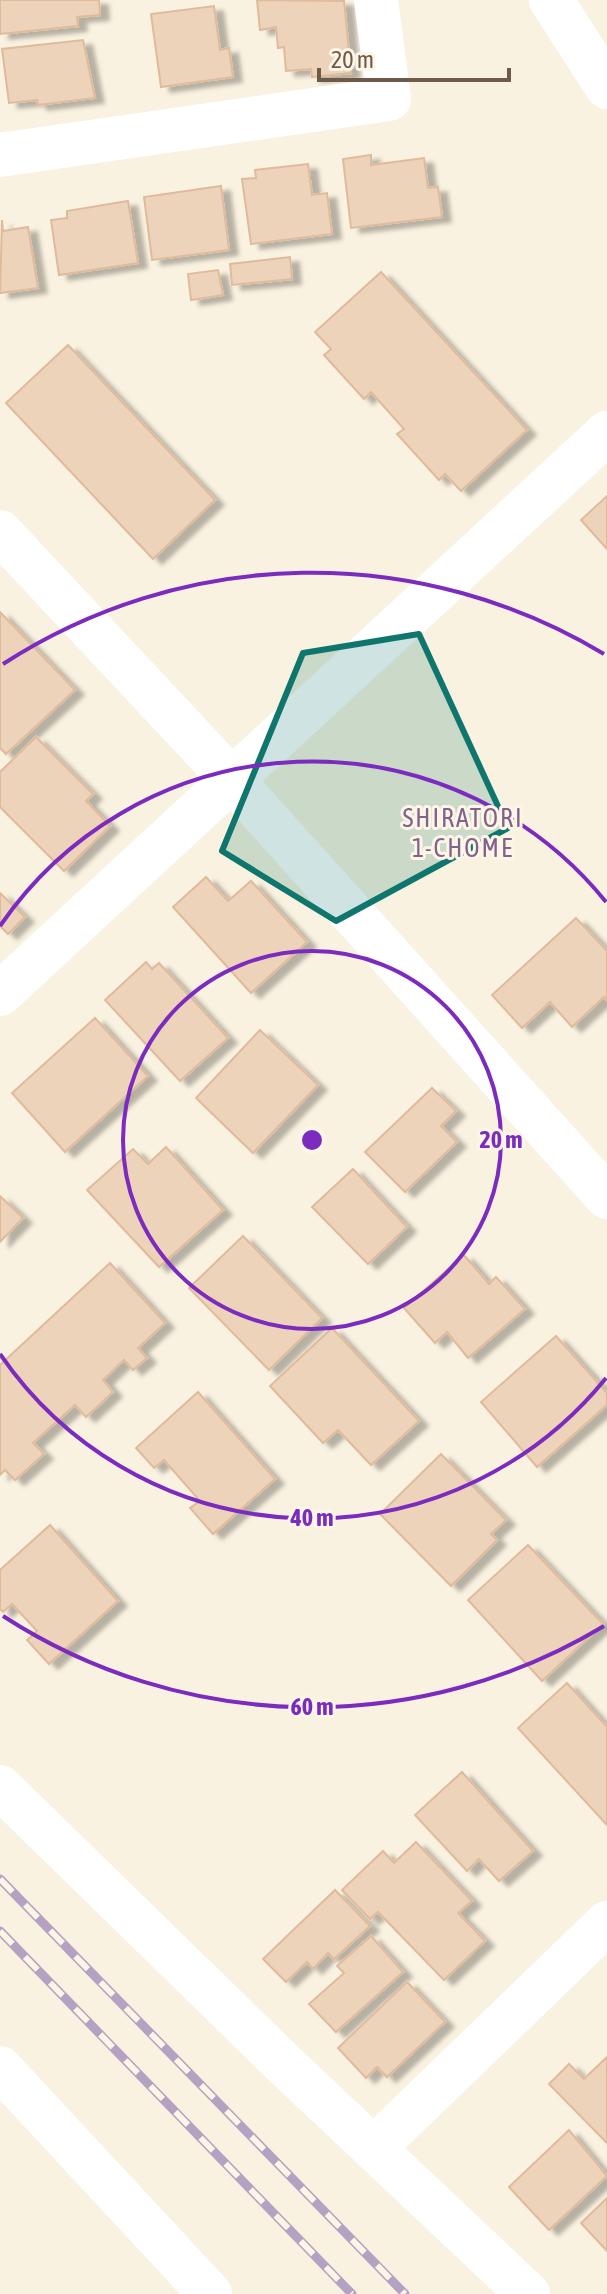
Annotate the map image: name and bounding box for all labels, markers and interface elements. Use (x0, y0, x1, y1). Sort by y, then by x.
scale bar (319, 32, 509, 82)
text: 20 m (331, 46, 374, 73)
district label: SHIRATORI 1-CHOME (402, 803, 524, 863)
centre of rings (298, 1126, 326, 1154)
text: 20 m (479, 1126, 523, 1153)
text: 40 m (289, 1504, 334, 1531)
text: 60 m (290, 1693, 334, 1720)

